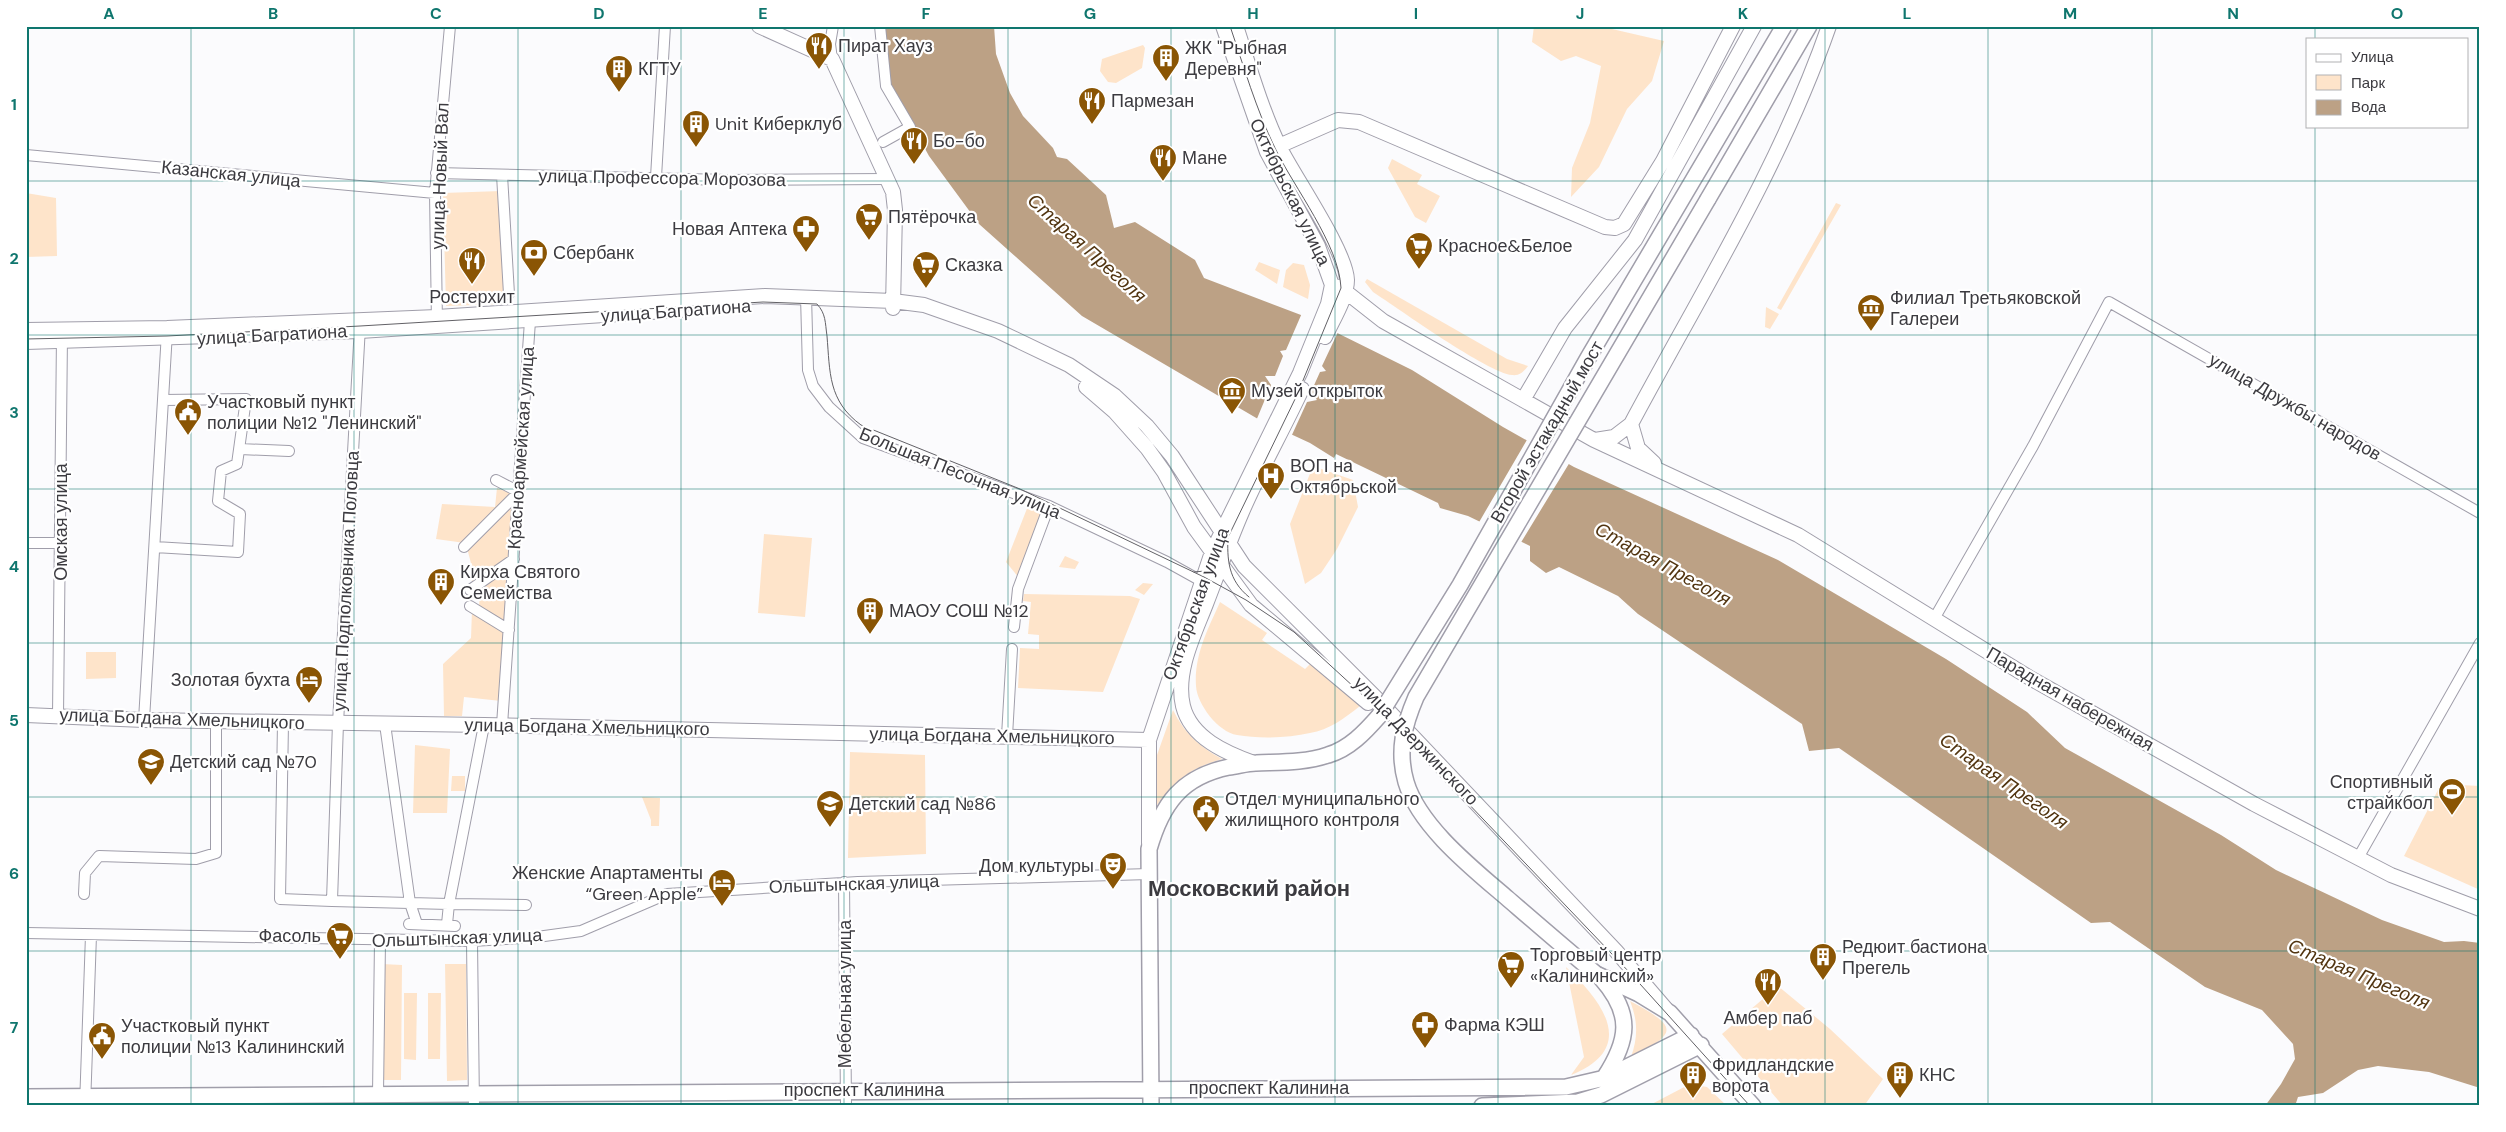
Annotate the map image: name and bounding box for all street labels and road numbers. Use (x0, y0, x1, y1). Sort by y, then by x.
street label: улица Новый Вал (425, 102, 455, 250)
street label: Октябрьская улица (1244, 114, 1337, 271)
street label: Казанская улица (160, 155, 303, 193)
street label: улица Профессора Морозова (538, 164, 787, 192)
street label: улица Багратиона (600, 294, 753, 328)
street label: улица Багратиона (196, 319, 349, 351)
street label: Второй эстакадный мост (1485, 336, 1609, 528)
street label: Красноармейская улица (502, 345, 540, 550)
street label: улица Дружбы народов (2204, 348, 2386, 466)
street label: Большая Песочная улица (856, 422, 1065, 525)
street label: улица Подполковника Половца (327, 449, 365, 712)
street label: Омская улица (49, 462, 73, 581)
street label: Октябрьская улица (1157, 523, 1235, 684)
street label: Парадная набережная (1982, 641, 2158, 757)
street label: улица Дзержинского (1348, 671, 1484, 811)
street label: улица Богдана Хмельницкого (59, 703, 305, 735)
street label: улица Богдана Хмельницкого (464, 713, 710, 741)
street label: улица Богдана Хмельницкого (869, 722, 1115, 750)
street label: Ольштынская улица (768, 869, 941, 899)
street label: Мебельная улица (833, 919, 857, 1068)
street label: Ольштынская улица (371, 923, 544, 953)
street label: проспект Калинина (1189, 1076, 1350, 1100)
street label: проспект Калинина (784, 1078, 945, 1102)

